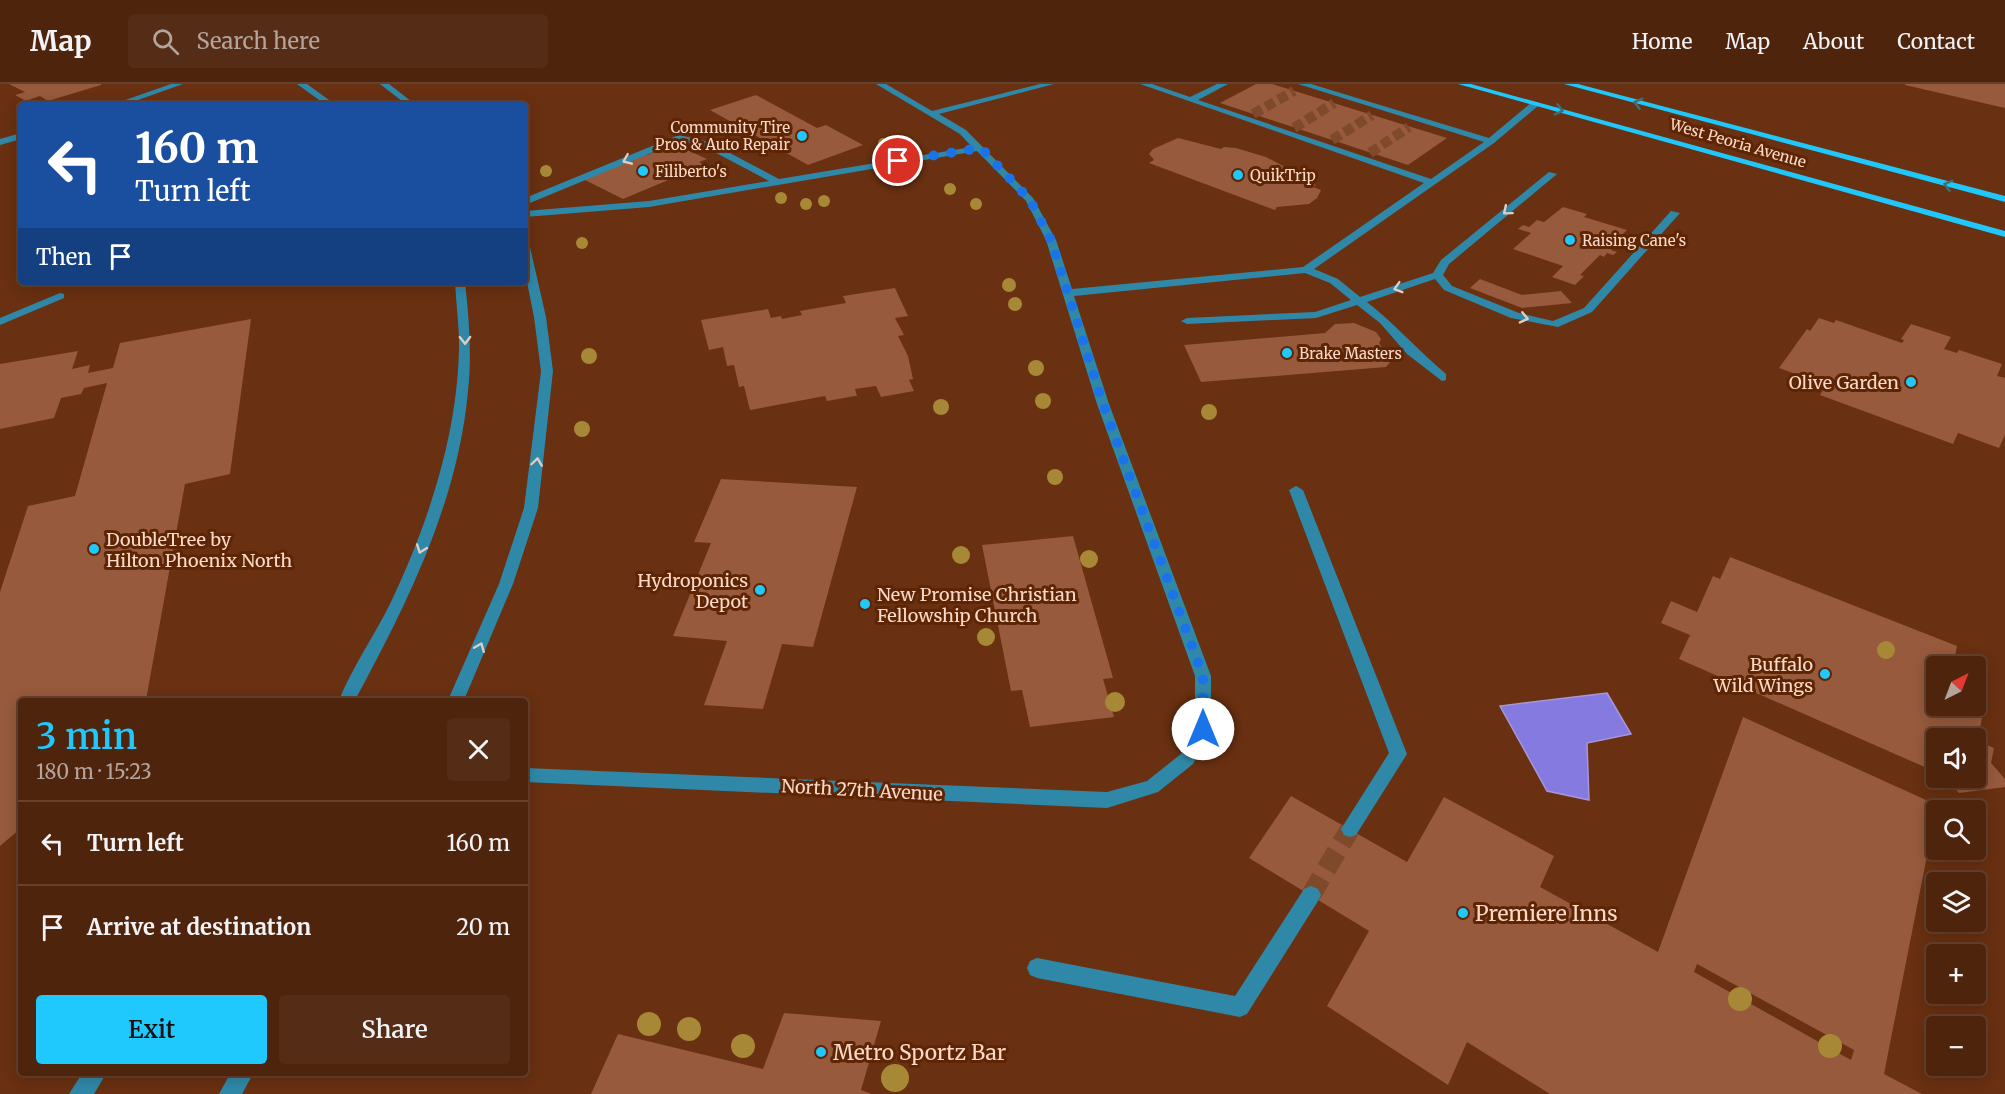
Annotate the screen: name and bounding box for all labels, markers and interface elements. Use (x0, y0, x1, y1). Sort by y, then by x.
search box (128, 14, 548, 68)
text: Map (30, 23, 92, 59)
icon: search (149, 25, 182, 58)
text: Search here (197, 27, 320, 55)
text: Home (1632, 28, 1692, 55)
text: Map (1725, 28, 1770, 55)
text: About (1803, 28, 1864, 55)
text: Contact (1897, 28, 1975, 55)
one-way arrow (1633, 98, 1644, 110)
one-way arrow (1553, 103, 1563, 116)
street label: West Peoria Avenue (1667, 114, 1809, 172)
place label: Community Tire Pros & Auto Repair (655, 118, 790, 154)
text: 160 m (135, 122, 259, 174)
icon: left (36, 126, 114, 204)
marker: Community Tire Pros & Auto Repair (795, 129, 809, 143)
pin (872, 135, 923, 186)
icon: arrive (881, 144, 914, 177)
one-way arrow (622, 153, 633, 165)
place label: Filiberto's (655, 162, 727, 181)
marker: Filiberto's (636, 164, 650, 178)
place label: QuikTrip (1250, 166, 1316, 185)
marker: QuikTrip (1231, 168, 1245, 182)
text: Turn left (135, 174, 250, 208)
one-way arrow (1944, 179, 1954, 192)
one-way arrow (1503, 204, 1514, 215)
place label: Raising Cane's (1582, 231, 1686, 250)
marker: Raising Cane's (1563, 233, 1577, 247)
icon: arrive (104, 240, 137, 273)
text: Then (36, 243, 92, 271)
one-way arrow (1393, 281, 1404, 294)
one-way arrow (1519, 311, 1529, 324)
one-way arrow (458, 336, 471, 345)
place label: Brake Masters (1299, 344, 1402, 363)
marker: Brake Masters (1280, 346, 1294, 360)
place label: Olive Garden (1789, 371, 1899, 394)
marker: Olive Garden (1904, 375, 1918, 389)
one-way arrow (531, 457, 543, 466)
place label: DoubleTree by Hilton Phoenix North (106, 528, 292, 572)
marker: DoubleTree by Hilton Phoenix North (87, 542, 101, 556)
one-way arrow (415, 543, 428, 554)
place label: Hydroponics Depot (637, 569, 748, 613)
marker: Hydroponics Depot (753, 583, 767, 597)
place label: New Promise Christian Fellowship Church (877, 583, 1077, 627)
marker: New Promise Christian Fellowship Church (858, 597, 872, 611)
one-way arrow (473, 642, 485, 653)
place label: Buffalo Wild Wings (1713, 653, 1813, 697)
north arrow (1926, 656, 1986, 716)
map controls (1926, 656, 1986, 1076)
marker: Buffalo Wild Wings (1818, 667, 1832, 681)
position arrow (1171, 697, 1235, 761)
text: 3 min (36, 714, 137, 759)
button: close (447, 718, 510, 781)
button: sound (1926, 728, 1986, 788)
text: 180 m · 15:23 (36, 759, 152, 784)
street label: North 27th Avenue (781, 774, 943, 806)
button: search (1926, 800, 1986, 860)
icon: left (36, 827, 69, 860)
text: Turn left (87, 829, 184, 857)
text: 160 m (446, 829, 510, 857)
button: layers (1926, 872, 1986, 932)
place label: Premiere Inns (1475, 900, 1617, 927)
marker: Premiere Inns (1456, 906, 1470, 920)
icon: arrive (36, 911, 69, 944)
text: Arrive at destination (87, 913, 311, 941)
text: 20 m (456, 913, 510, 941)
button: + (1926, 944, 1986, 1004)
button: Exit (36, 995, 267, 1064)
button: Share (279, 995, 510, 1064)
button: − (1926, 1016, 1986, 1076)
place label: Metro Sportz Bar (833, 1039, 1006, 1066)
marker: Metro Sportz Bar (814, 1045, 828, 1059)

